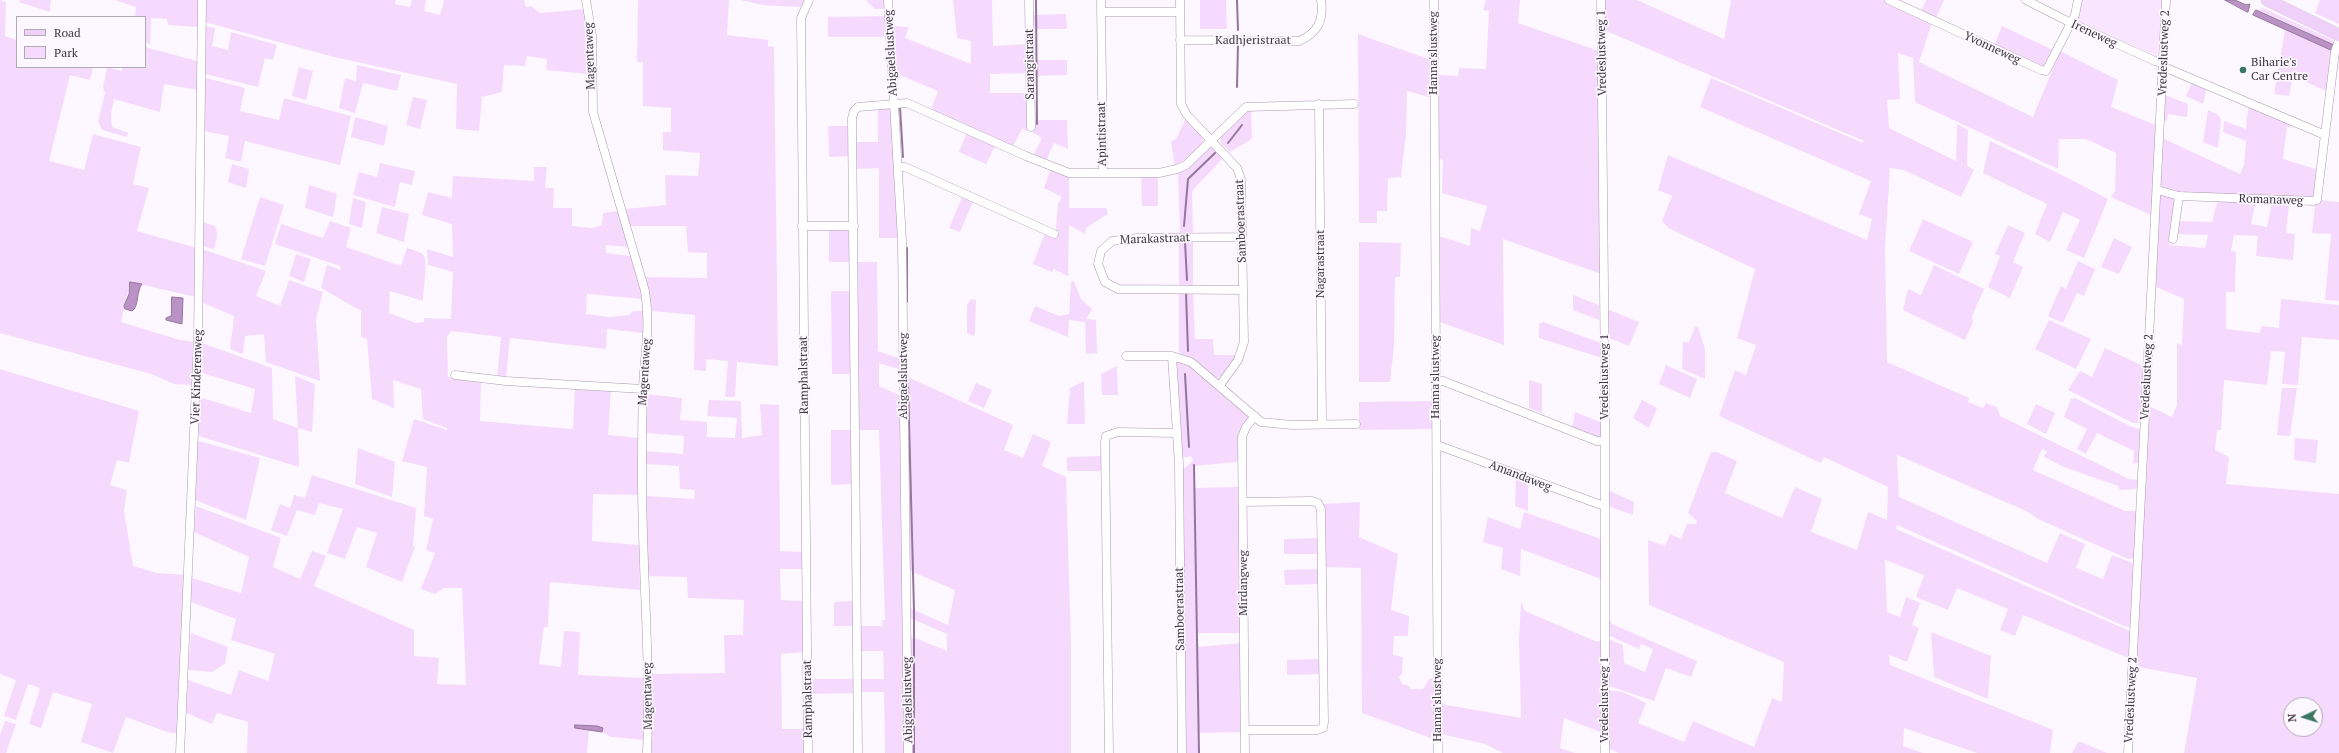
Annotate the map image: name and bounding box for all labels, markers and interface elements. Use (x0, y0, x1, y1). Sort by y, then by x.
street label: Abigaelslustweg (882, 9, 900, 97)
street label: Vredeslustweg 1 (1594, 10, 1610, 96)
street label: Vredeslustweg 2 (2155, 10, 2173, 96)
street label: Hanna'slustweg (1427, 11, 1441, 95)
legend (16, 16, 146, 68)
street label: Ireneweg (2069, 17, 2119, 51)
street label: Magentaweg (582, 22, 598, 90)
text: Road (54, 25, 81, 40)
street label: Sarangistraat (1022, 28, 1038, 100)
street label: Yvonneweg (1961, 29, 2023, 67)
street label: Kadhjeristraat (1215, 34, 1291, 48)
text: Park (54, 45, 78, 60)
place label: Biharie's Car Centre (2251, 56, 2308, 84)
marker: Biharie's Car Centre (2238, 65, 2248, 75)
street label: Apintistraat (1094, 102, 1110, 166)
street label: Samboerastraat (1232, 179, 1250, 263)
street label: Romanaweg (2238, 192, 2304, 208)
street label: Nagarastraat (1314, 230, 1328, 298)
street label: Marakastraat (1120, 231, 1190, 247)
street label: Vier Kinderenweg (188, 329, 206, 425)
street label: Abigaelslustweg (897, 333, 911, 419)
street label: Vredeslustweg 1 (1598, 334, 1612, 420)
street label: Vredeslustweg 2 (2138, 334, 2156, 420)
street label: Hanna'slustweg (1429, 335, 1443, 419)
street label: Ramphalstraat (796, 336, 812, 414)
street label: Magentaweg (635, 338, 655, 406)
street label: Amandaweg (1487, 458, 1553, 494)
street label: Mirdangweg (1237, 550, 1251, 616)
street label: Samboerastraat (1172, 567, 1188, 651)
street label: Abigaelslustweg (900, 657, 916, 743)
street label: Vredeslustweg 1 (1598, 657, 1612, 743)
street label: Vredeslustweg 2 (2122, 657, 2140, 743)
street label: Hanna'slustweg (1431, 658, 1445, 742)
street label: Ramphalstraat (800, 660, 816, 738)
street label: Magentaweg (640, 662, 656, 730)
north arrow (2283, 697, 2323, 737)
text: N (2285, 713, 2299, 722)

